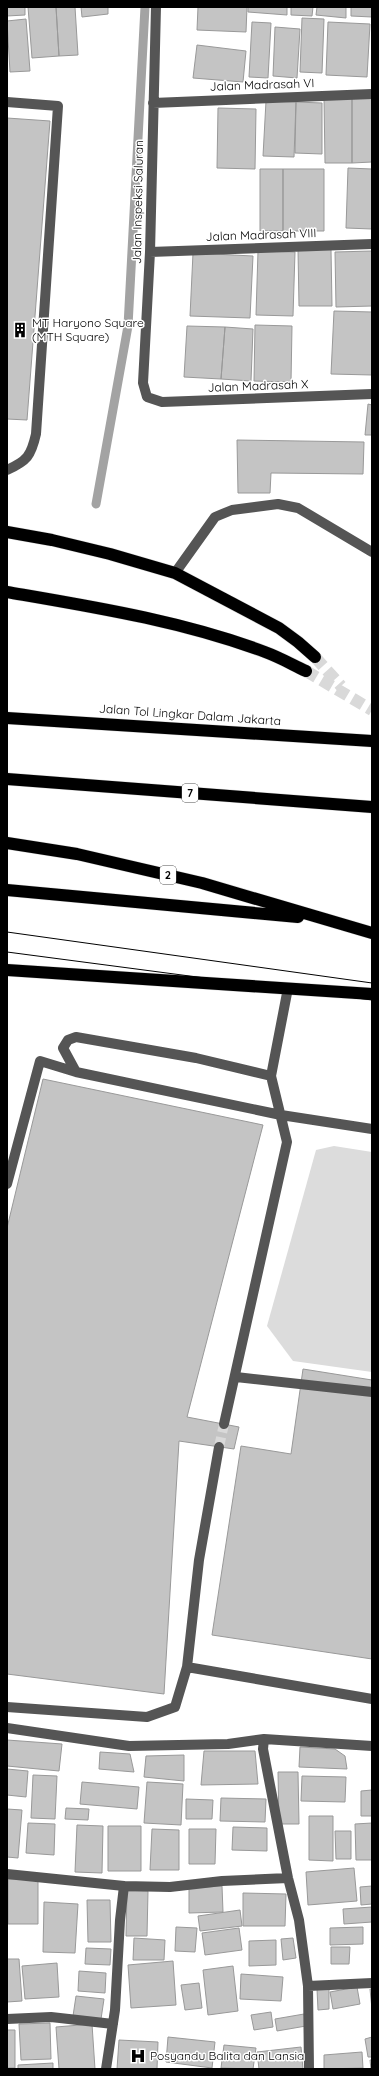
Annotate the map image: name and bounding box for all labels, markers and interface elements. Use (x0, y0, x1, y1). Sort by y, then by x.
street label: Jalan Madrasah VI (209, 75, 315, 94)
street label: Jalan Inspeksi Saluran (129, 140, 146, 264)
street label: Jalan Madrasah VIII (205, 225, 317, 244)
place label: MT Haryono Square (MTH Square) (32, 315, 144, 344)
building icon: MT Haryono Square (MTH Square) (11, 321, 29, 339)
street label: Jalan Madrasah X (207, 376, 309, 395)
street label: Jalan Tol Lingkar Dalam Jakarta (99, 701, 281, 728)
road number: 7 (182, 784, 198, 802)
road number: 2 (160, 866, 176, 884)
hospital icon: Posyandu Balita dan Lansia (129, 2047, 147, 2065)
place label: Posyandu Balita dan Lansia (150, 2048, 304, 2063)

